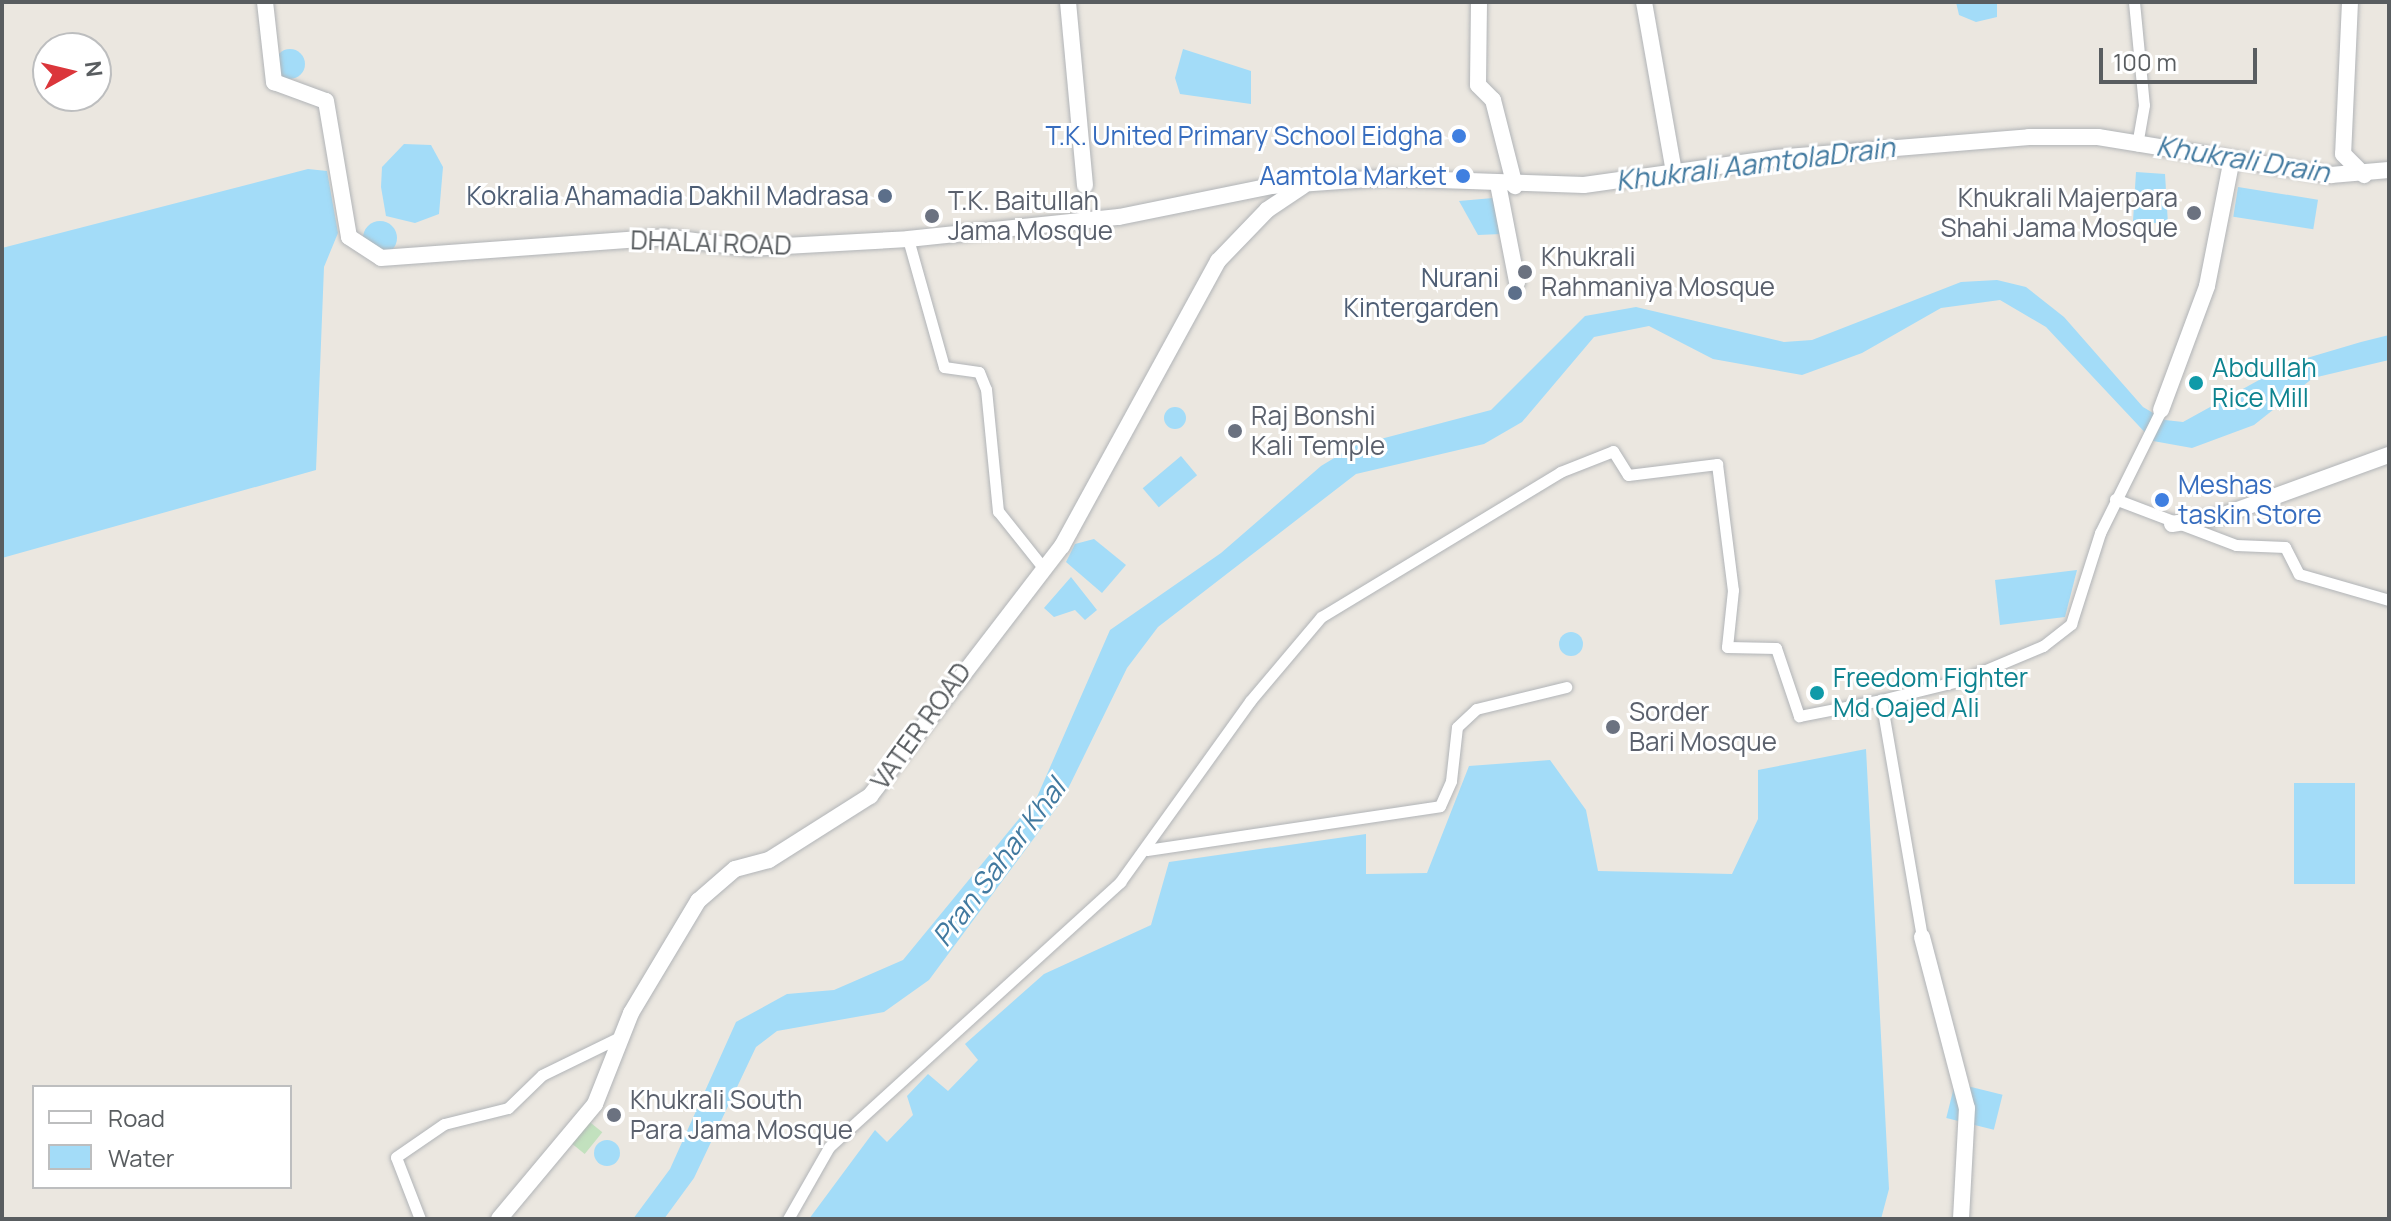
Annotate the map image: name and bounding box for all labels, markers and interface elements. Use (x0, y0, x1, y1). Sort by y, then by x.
north arrow (32, 32, 112, 112)
scale bar (2103, 32, 2261, 82)
text: 100 m (2113, 45, 2177, 78)
text: N (78, 59, 110, 79)
place label: T.K. United Primary School Eidgha (1046, 120, 1443, 152)
marker: T.K. United Primary School Eidgha (1450, 127, 1468, 145)
water label: Khukrali Drain (2154, 128, 2332, 188)
water label: Khukrali AamtolaDrain (1614, 129, 1896, 197)
place label: Aamtola Market (1259, 160, 1447, 192)
marker: Aamtola Market (1454, 167, 1472, 185)
place label: Kokralia Ahamadia Dakhil Madrasa (467, 180, 869, 212)
place label: Khukrali Majerpara Shahi Jama Mosque (1940, 182, 2178, 244)
place label: T.K. Baitullah Jama Mosque (948, 185, 1113, 246)
marker: Kokralia Ahamadia Dakhil Madrasa (876, 187, 894, 205)
marker: Khukrali Majerpara Shahi Jama Mosque (2185, 204, 2203, 222)
marker: T.K. Baitullah Jama Mosque (923, 207, 941, 225)
street label: DHALAI ROAD (630, 225, 792, 261)
place label: Khukrali Rahmaniya Mosque (1541, 241, 1775, 302)
place label: Nurani Kintergarden (1344, 262, 1499, 324)
marker: Khukrali Rahmaniya Mosque (1516, 263, 1534, 281)
marker: Nurani Kintergarden (1506, 284, 1524, 302)
place label: Abdullah Rice Mill (2212, 352, 2317, 414)
marker: Abdullah Rice Mill (2187, 374, 2205, 392)
place label: Raj Bonshi Kali Temple (1251, 400, 1385, 462)
marker: Raj Bonshi Kali Temple (1226, 422, 1244, 440)
place label: Meshas taskin Store (2178, 469, 2322, 530)
marker: Meshas taskin Store (2153, 491, 2171, 509)
street label: VATER ROAD (864, 656, 978, 796)
place label: Freedom Fighter Md Oajed Ali (1833, 662, 2028, 724)
marker: Freedom Fighter Md Oajed Ali (1808, 684, 1826, 702)
place label: Sorder Bari Mosque (1629, 696, 1777, 758)
marker: Sorder Bari Mosque (1604, 718, 1622, 736)
water label: Pran Sahar Khal (924, 772, 1072, 952)
place label: Khukrali South Para Jama Mosque (630, 1084, 853, 1146)
legend (32, 1085, 292, 1189)
text: Road (108, 1101, 165, 1134)
marker: Khukrali South Para Jama Mosque (605, 1106, 623, 1124)
text: Water (108, 1141, 175, 1174)

